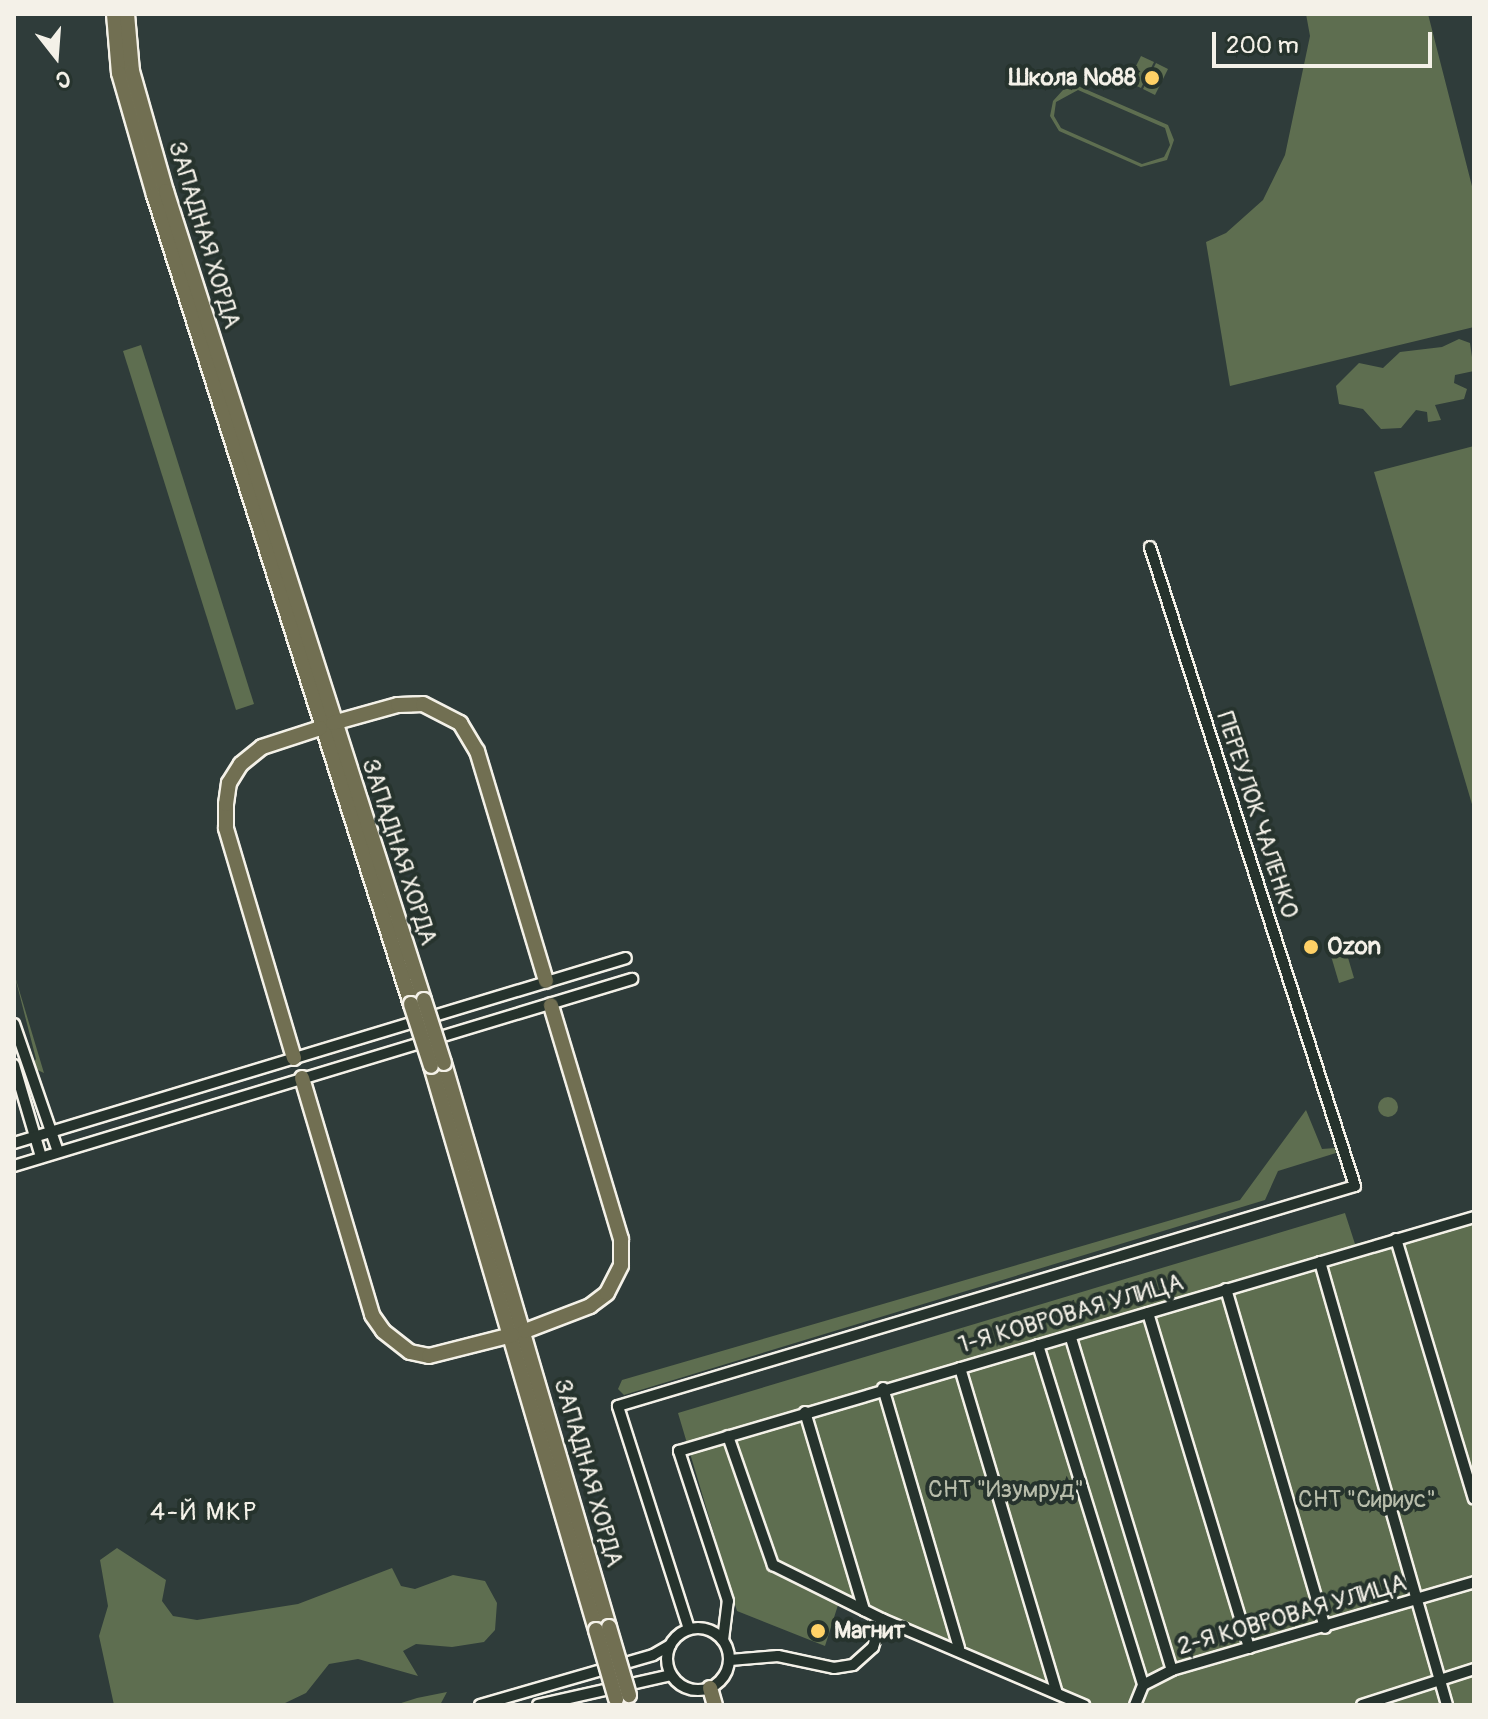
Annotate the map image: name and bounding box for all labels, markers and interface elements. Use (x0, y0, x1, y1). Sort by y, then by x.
north arrow (16, 16, 96, 96)
scale bar (1216, 16, 1436, 66)
text: 200 m (1226, 31, 1299, 60)
text: С (52, 64, 74, 94)
place label: Школа №88 (1009, 64, 1136, 92)
marker: Школа №88 (1143, 69, 1161, 87)
street label: ЗАПАДНАЯ ХОРДА (162, 138, 246, 332)
street label: ПЕРЕУЛОК ЧАЛЕНКО (1210, 708, 1304, 922)
street label: ЗАПАДНАЯ ХОРДА (355, 755, 443, 949)
place label: Ozon (1327, 933, 1381, 961)
marker: Ozon (1302, 938, 1320, 956)
street label: 1-Я КОВРОВАЯ УЛИЦА (955, 1268, 1187, 1360)
street label: ЗАПАДНАЯ ХОРДА (547, 1376, 629, 1570)
park label: СНТ "Изумруд" (928, 1476, 1084, 1504)
park label: СНТ "Сириус" (1298, 1486, 1436, 1514)
district label: 4-Й МКР (150, 1497, 258, 1529)
street label: 2-Я КОВРОВАЯ УЛИЦА (1174, 1569, 1410, 1661)
place label: Магнит (834, 1617, 905, 1645)
marker: Магнит (809, 1622, 827, 1640)

